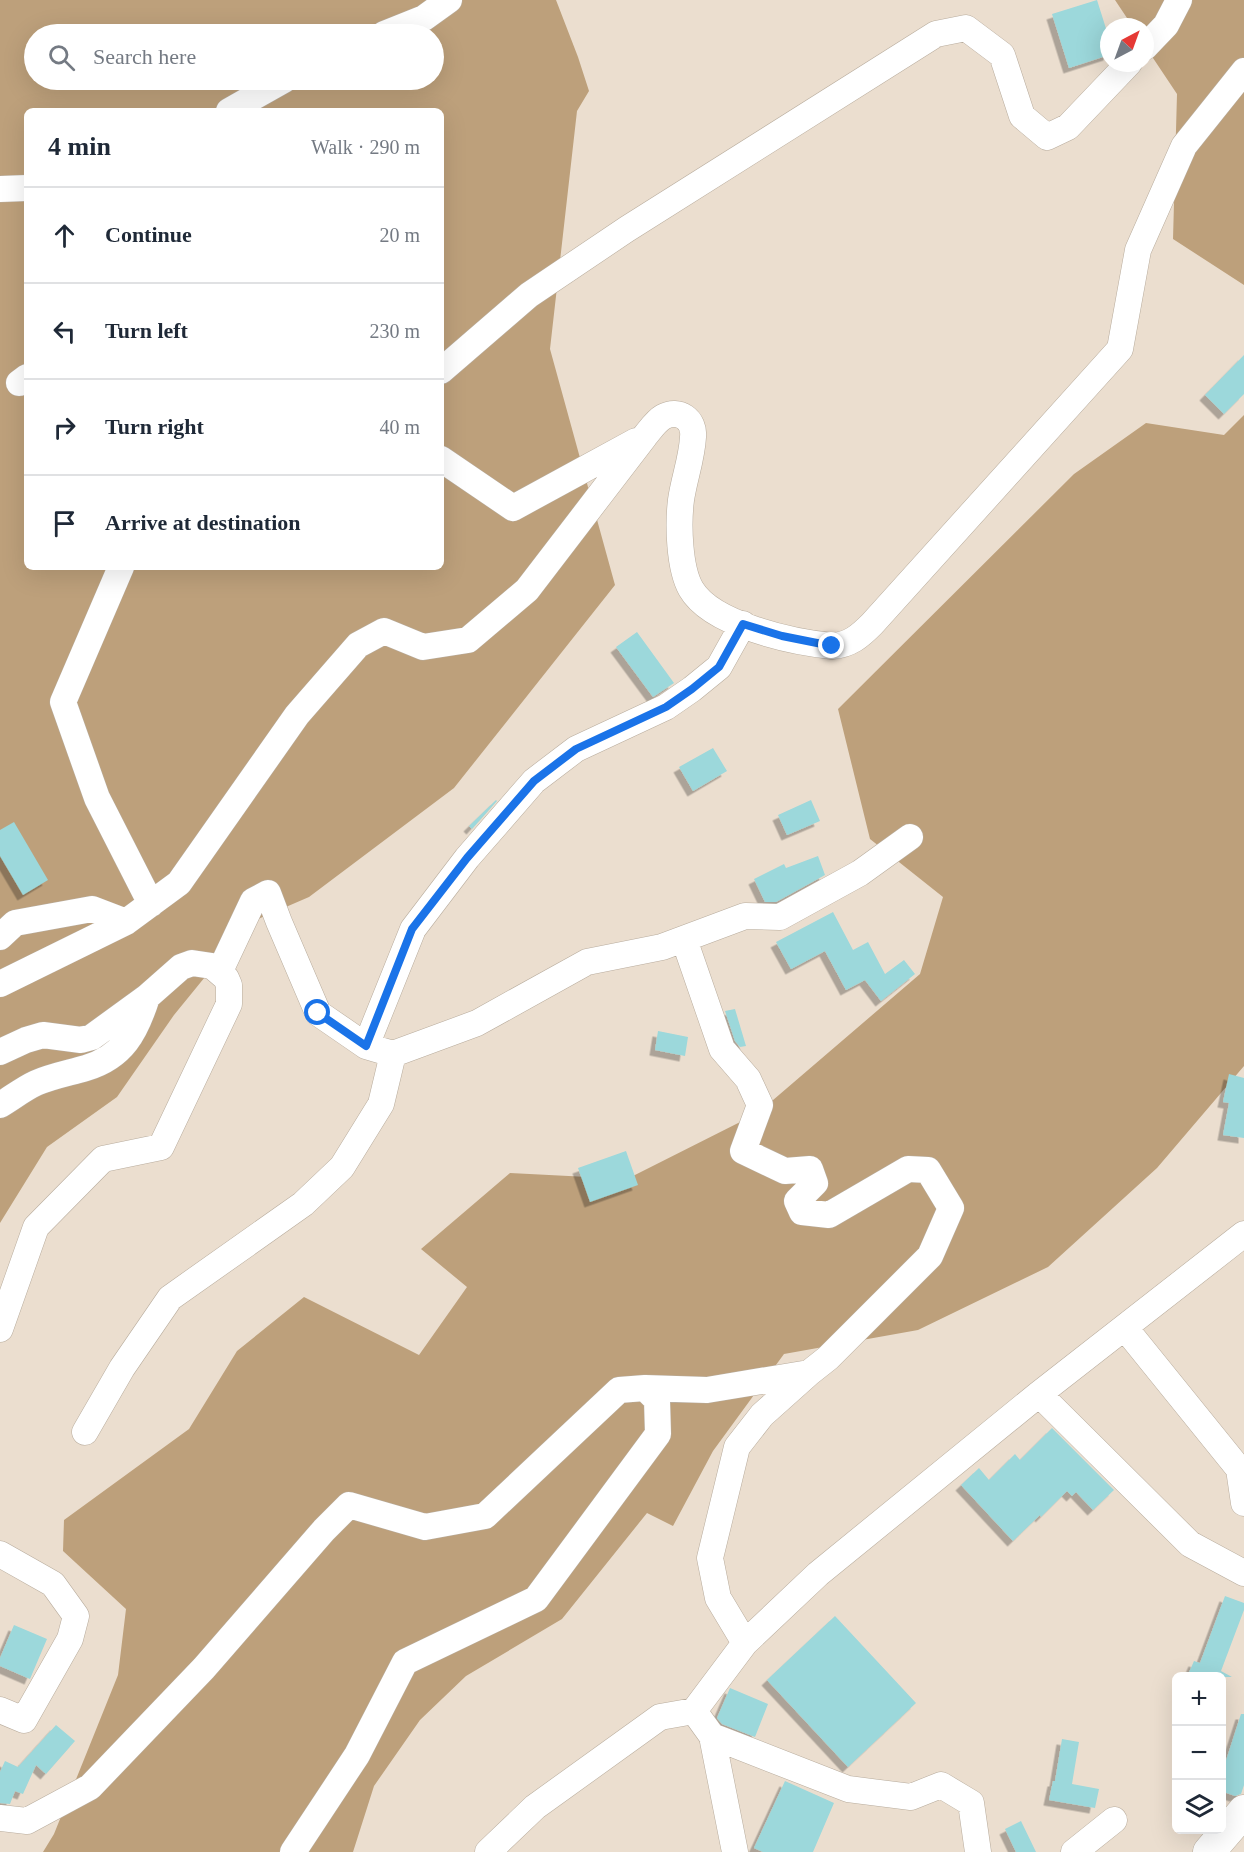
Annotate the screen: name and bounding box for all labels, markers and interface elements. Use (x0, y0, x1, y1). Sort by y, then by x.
north arrow (1100, 18, 1154, 72)
search box (24, 24, 444, 90)
icon: search (45, 41, 78, 74)
text: Search here (93, 44, 196, 69)
text: 4 min (48, 132, 111, 161)
text: Walk · 290 m (311, 136, 420, 158)
icon: ahead (48, 219, 81, 252)
text: Continue (105, 222, 192, 247)
text: 20 m (379, 224, 420, 246)
icon: left (48, 315, 81, 348)
text: Turn left (105, 318, 188, 343)
text: 230 m (369, 320, 420, 342)
icon: right (48, 411, 81, 444)
text: Turn right (105, 414, 204, 439)
text: 40 m (379, 416, 420, 438)
icon: arrive (48, 507, 81, 540)
text: Arrive at destination (105, 510, 301, 535)
route end (818, 632, 844, 658)
route start (304, 999, 330, 1025)
map controls (1172, 1672, 1226, 1834)
button: + (1172, 1672, 1226, 1726)
button: − (1172, 1726, 1226, 1780)
button: layers (1172, 1780, 1226, 1834)

